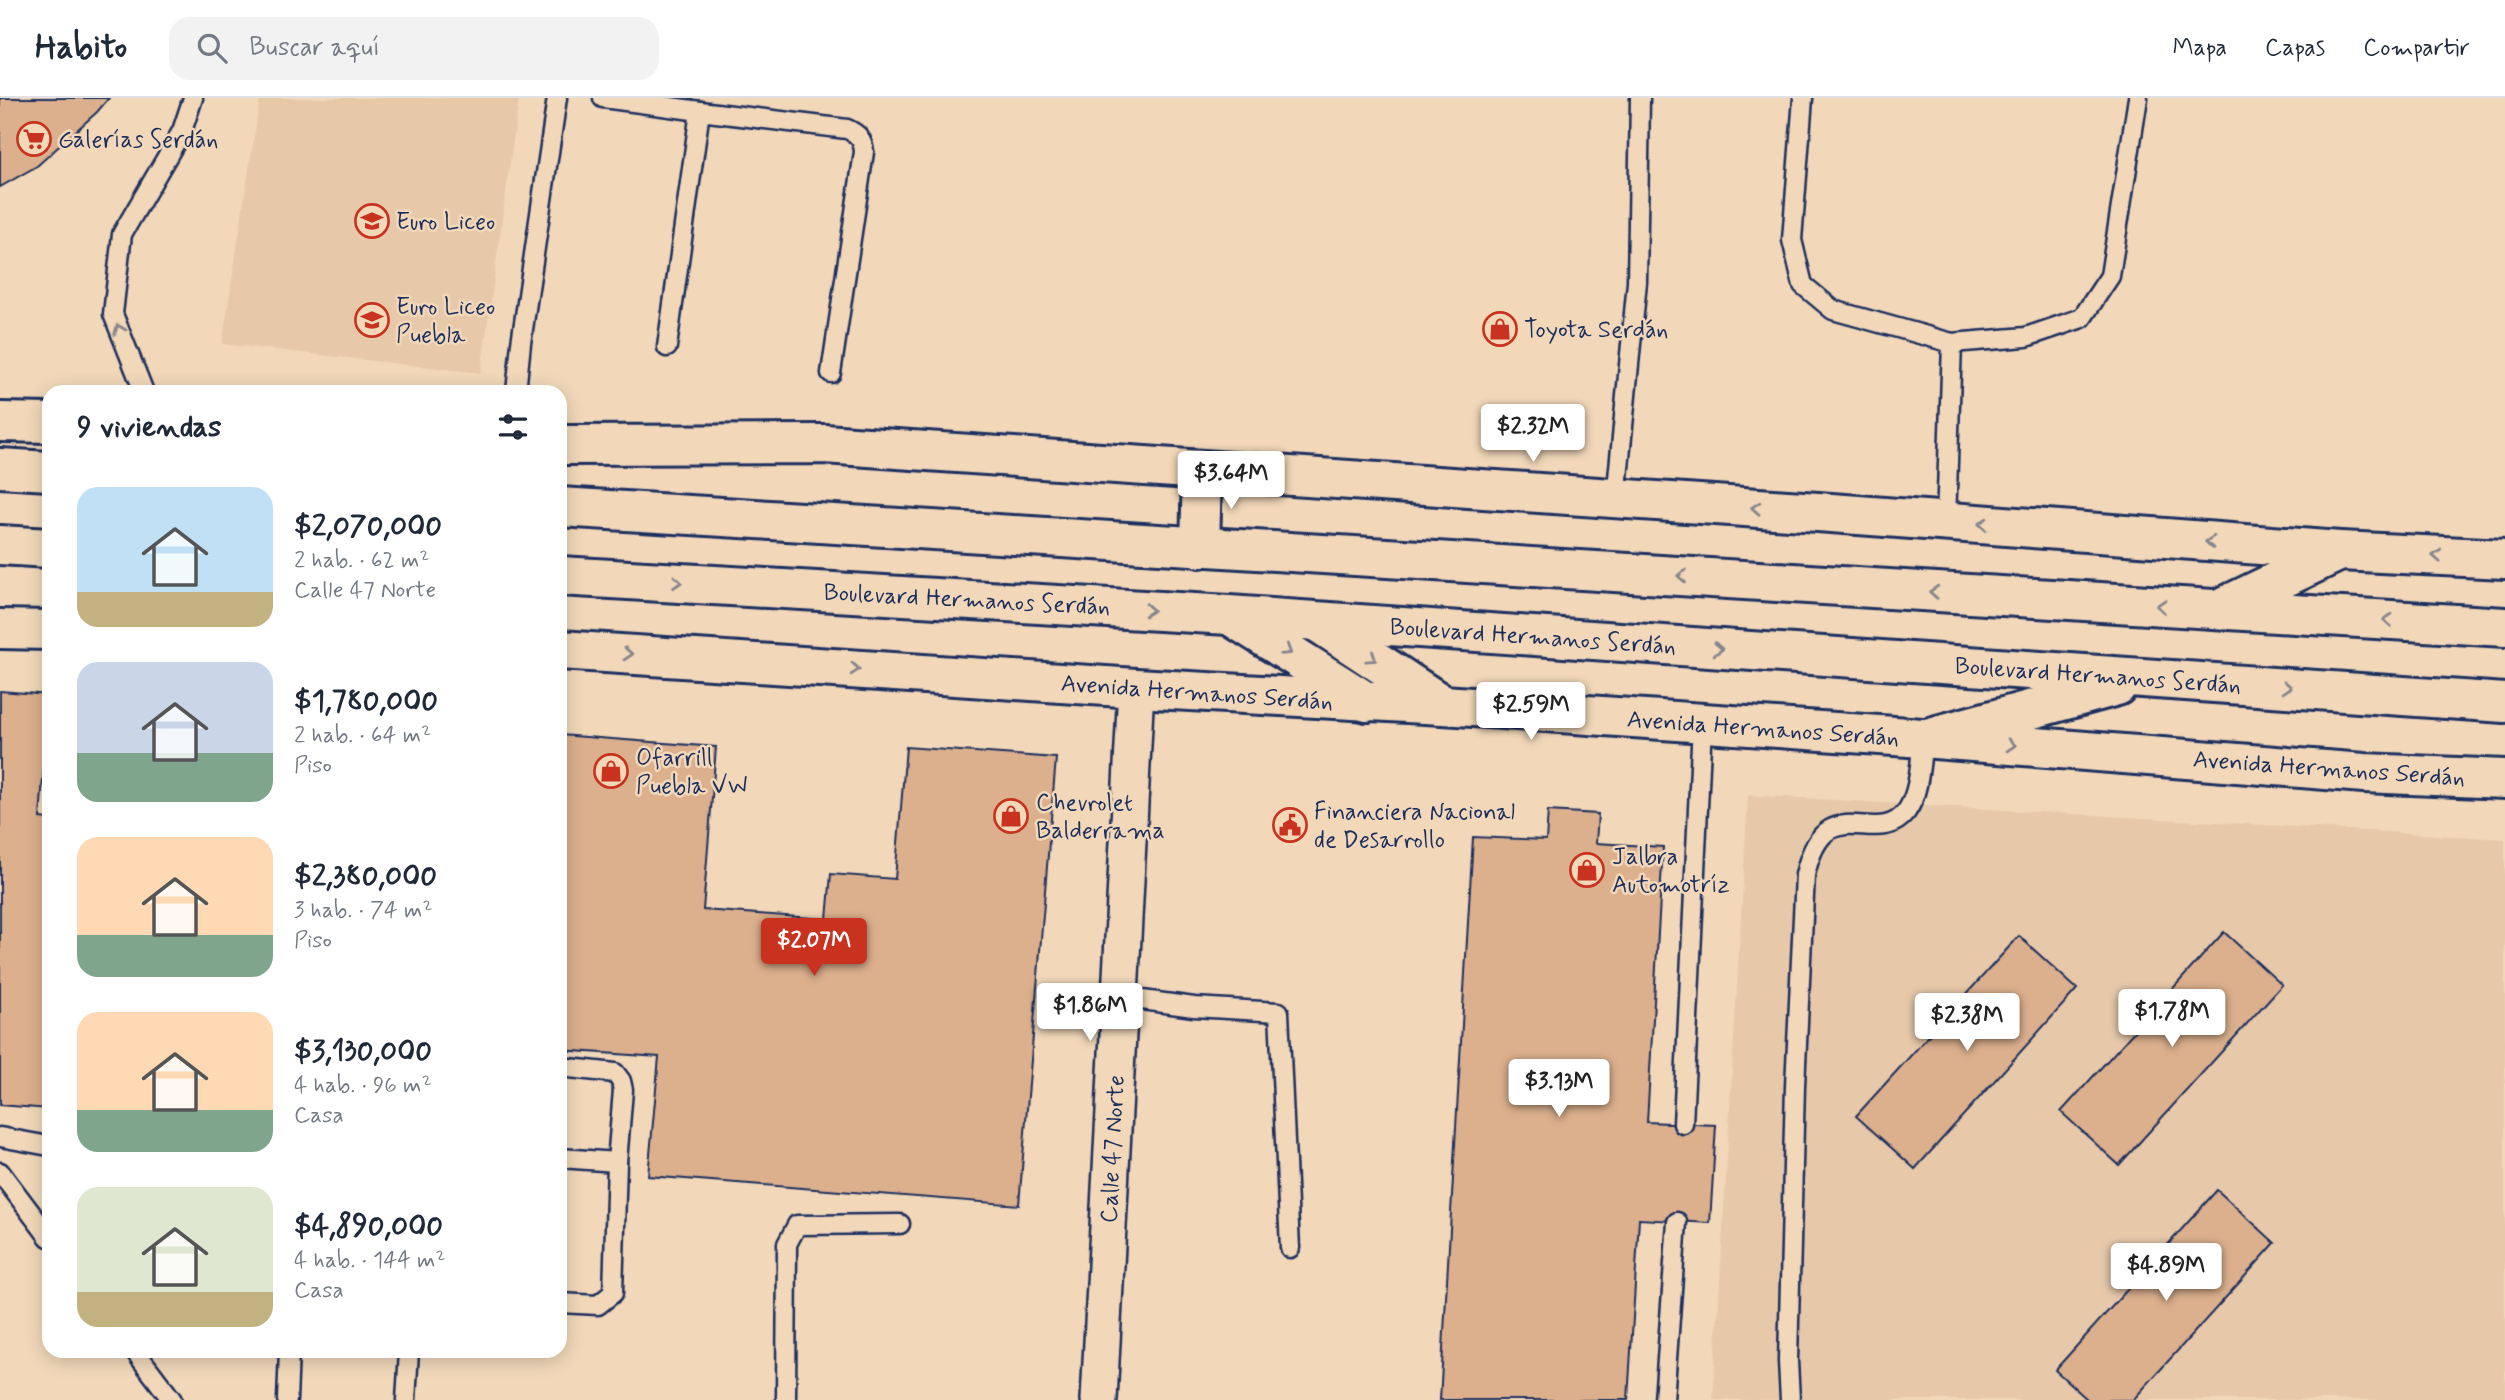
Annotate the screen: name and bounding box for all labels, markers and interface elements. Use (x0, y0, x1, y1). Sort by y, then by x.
search box (169, 17, 659, 80)
text: Habito (35, 26, 127, 70)
icon: search (193, 29, 231, 67)
text: Buscar aquí (249, 31, 380, 65)
text: Mapa (2172, 33, 2227, 64)
text: Capas (2265, 33, 2325, 64)
text: Compartir (2363, 33, 2470, 64)
supermarket icon: Galerías Serdán (15, 120, 53, 158)
place label: Galerías Serdán (58, 125, 218, 156)
school or university icon: Euro Liceo (353, 202, 391, 240)
place label: Euro Liceo (396, 207, 495, 238)
place label: Euro Liceo Puebla (396, 292, 495, 351)
school or university icon: Euro Liceo Puebla (353, 301, 391, 339)
shop icon: Toyota Serdán (1481, 310, 1519, 348)
place label: Toyota Serdán (1524, 315, 1668, 346)
one-way arrow (113, 323, 127, 335)
pin: $2.32M (1476, 404, 1590, 464)
text: 9 viviendas (77, 408, 221, 447)
icon: filters (494, 408, 532, 446)
text: $2.32M (1497, 412, 1569, 442)
pin: $3.64M (1174, 452, 1288, 511)
text: $3.64M (1194, 459, 1268, 489)
one-way arrow (1750, 501, 1761, 516)
text: $2,070,000 (294, 507, 442, 546)
icon: home (133, 515, 217, 599)
one-way arrow (1977, 517, 1988, 532)
one-way arrow (2204, 535, 2215, 550)
text: 2 hab. · 62 m² (294, 546, 429, 576)
one-way arrow (2431, 549, 2442, 564)
one-way arrow (1677, 569, 1688, 584)
one-way arrow (672, 574, 683, 589)
text: Calle 47 Norte (294, 576, 436, 606)
street label: Boulevard Hermanos Serdán (823, 578, 1111, 623)
one-way arrow (1928, 585, 1939, 600)
one-way arrow (2155, 599, 2166, 614)
one-way arrow (1144, 602, 1155, 617)
street label: Boulevard Hermanos Serdán (1389, 612, 1677, 663)
one-way arrow (2382, 613, 2393, 628)
one-way arrow (1713, 641, 1724, 656)
one-way arrow (1279, 643, 1292, 656)
one-way arrow (623, 646, 634, 661)
one-way arrow (1364, 650, 1377, 663)
street label: Boulevard Hermanos Serdán (1954, 651, 2242, 702)
one-way arrow (850, 661, 861, 676)
street label: Avenida Hermanos Serdán (1060, 669, 1334, 718)
one-way arrow (2282, 680, 2293, 695)
text: $1,780,000 (294, 682, 438, 721)
pin: $2.59M (1474, 682, 1588, 742)
icon: home (133, 690, 217, 774)
text: $2.59M (1492, 690, 1570, 720)
street label: Avenida Hermanos Serdán (1626, 705, 1900, 754)
text: 2 hab. · 64 m² (294, 721, 431, 751)
one-way arrow (2006, 737, 2017, 752)
place label: Ofarrill Puebla VW (636, 743, 747, 802)
street label: Avenida Hermanos Serdán (2192, 745, 2466, 794)
text: Piso (294, 751, 332, 781)
shop icon: Ofarrill Puebla VW (592, 752, 630, 790)
place label: Chevrolet Balderrama (1036, 788, 1165, 847)
shop icon: Chevrolet Balderrama (992, 797, 1030, 835)
place label: Financiera Nacional de Desarrollo (1314, 797, 1515, 856)
public building icon: Financiera Nacional de Desarrollo (1271, 806, 1309, 844)
place label: Jalbra Automotríz (1612, 842, 1730, 901)
shop icon: Jalbra Automotríz (1568, 851, 1606, 889)
text: $2,380,000 (294, 857, 437, 896)
icon: home (133, 865, 217, 949)
text: 3 hab. · 74 m² (294, 896, 433, 926)
pin: $2.07M (757, 918, 871, 978)
text: Piso (294, 926, 332, 956)
text: $2.07M (777, 926, 851, 956)
pin: $1.86M (1033, 984, 1147, 1043)
pin: $1.78M (2115, 990, 2229, 1049)
text: $1.86M (1053, 991, 1127, 1021)
pin: $2.38M (1910, 993, 2024, 1053)
text: $1.78M (2134, 997, 2210, 1027)
text: $2.38M (1931, 1001, 2003, 1031)
text: $3,130,000 (294, 1032, 432, 1071)
icon: home (133, 1040, 217, 1124)
pin: $3.13M (1502, 1060, 1616, 1119)
text: $3.13M (1525, 1067, 1593, 1097)
text: 4 hab. · 96 m² (294, 1071, 432, 1101)
street label: Calle 47 Norte (1094, 1074, 1133, 1224)
text: Casa (294, 1101, 344, 1131)
text: $4,890,000 (294, 1207, 443, 1246)
icon: home (133, 1215, 217, 1299)
pin: $4.89M (2109, 1244, 2223, 1303)
text: 4 hab. · 144 m² (294, 1246, 445, 1276)
text: $4.89M (2127, 1251, 2205, 1281)
text: Casa (294, 1276, 344, 1306)

